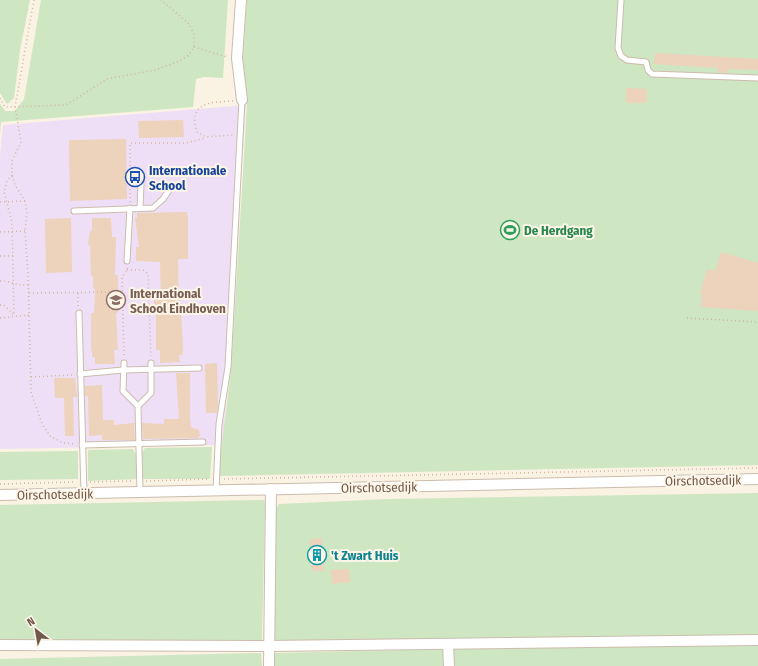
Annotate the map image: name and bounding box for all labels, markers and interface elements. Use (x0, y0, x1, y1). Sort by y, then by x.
place label: Internationale School (149, 163, 227, 193)
bus stop icon: Internationale School (124, 166, 146, 188)
sports icon: De Herdgang (499, 219, 521, 241)
place label: De Herdgang (524, 223, 593, 238)
place label: International School Eindhoven (130, 286, 226, 316)
school or university icon: International School Eindhoven (105, 289, 127, 311)
street label: Oirschotsedijk (665, 472, 742, 489)
street label: Oirschotsedijk (341, 479, 418, 496)
street label: Oirschotsedijk (17, 486, 94, 503)
building icon: 't Zwart Huis (306, 544, 328, 566)
place label: 't Zwart Huis (331, 548, 399, 563)
north arrow (16, 610, 56, 650)
text: N (25, 615, 37, 629)

